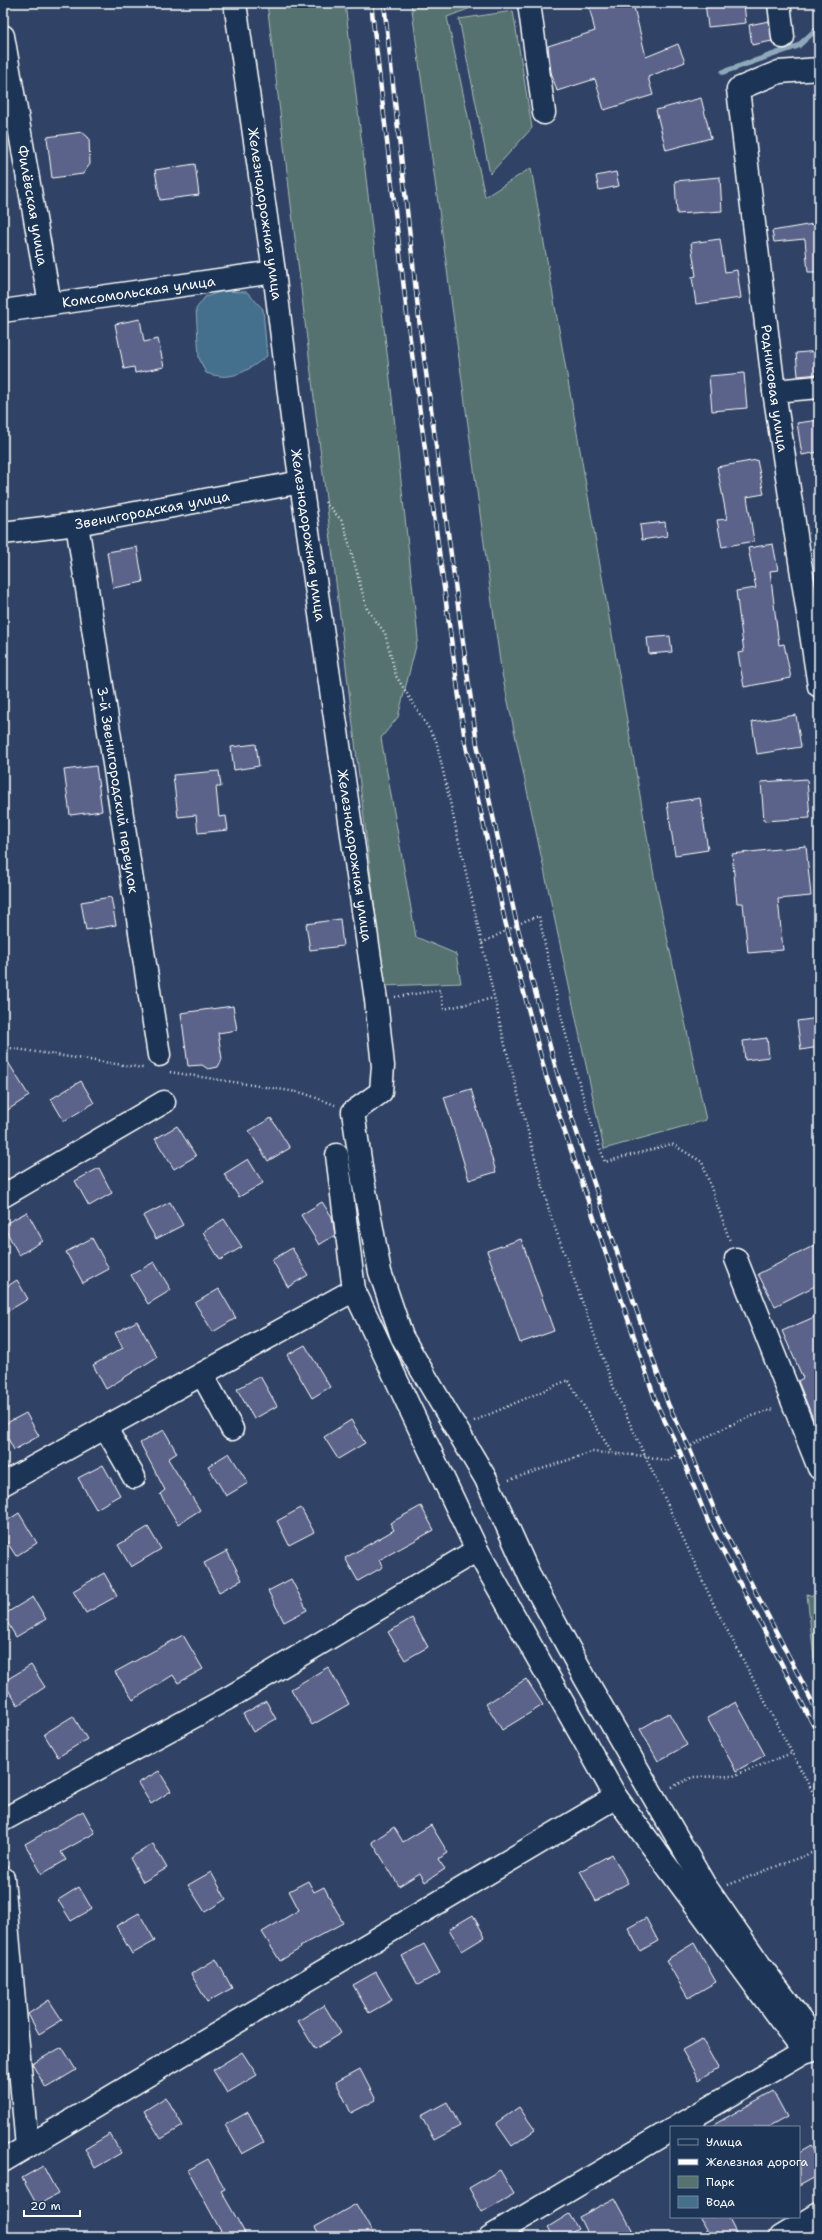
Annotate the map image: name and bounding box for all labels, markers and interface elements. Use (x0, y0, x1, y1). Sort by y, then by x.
street label: Железнодорожная улица (244, 126, 286, 301)
street label: Филёвская улица (13, 144, 52, 267)
street label: Комсомольская улица (61, 272, 217, 311)
street label: Родниковая улица (757, 324, 792, 453)
street label: Железнодорожная улица (287, 447, 330, 623)
street label: Звенигородская улица (73, 487, 231, 533)
street label: 3-й Звенигородский переулок (93, 685, 143, 895)
street label: Железнодорожная улица (334, 768, 376, 943)
legend (670, 2126, 800, 2218)
text: Улица (706, 2134, 743, 2150)
text: Железная дорога (706, 2154, 809, 2170)
text: Парк (706, 2174, 735, 2190)
scale bar (24, 2192, 80, 2218)
text: Вода (706, 2194, 735, 2210)
text: 20 m (30, 2198, 61, 2214)

